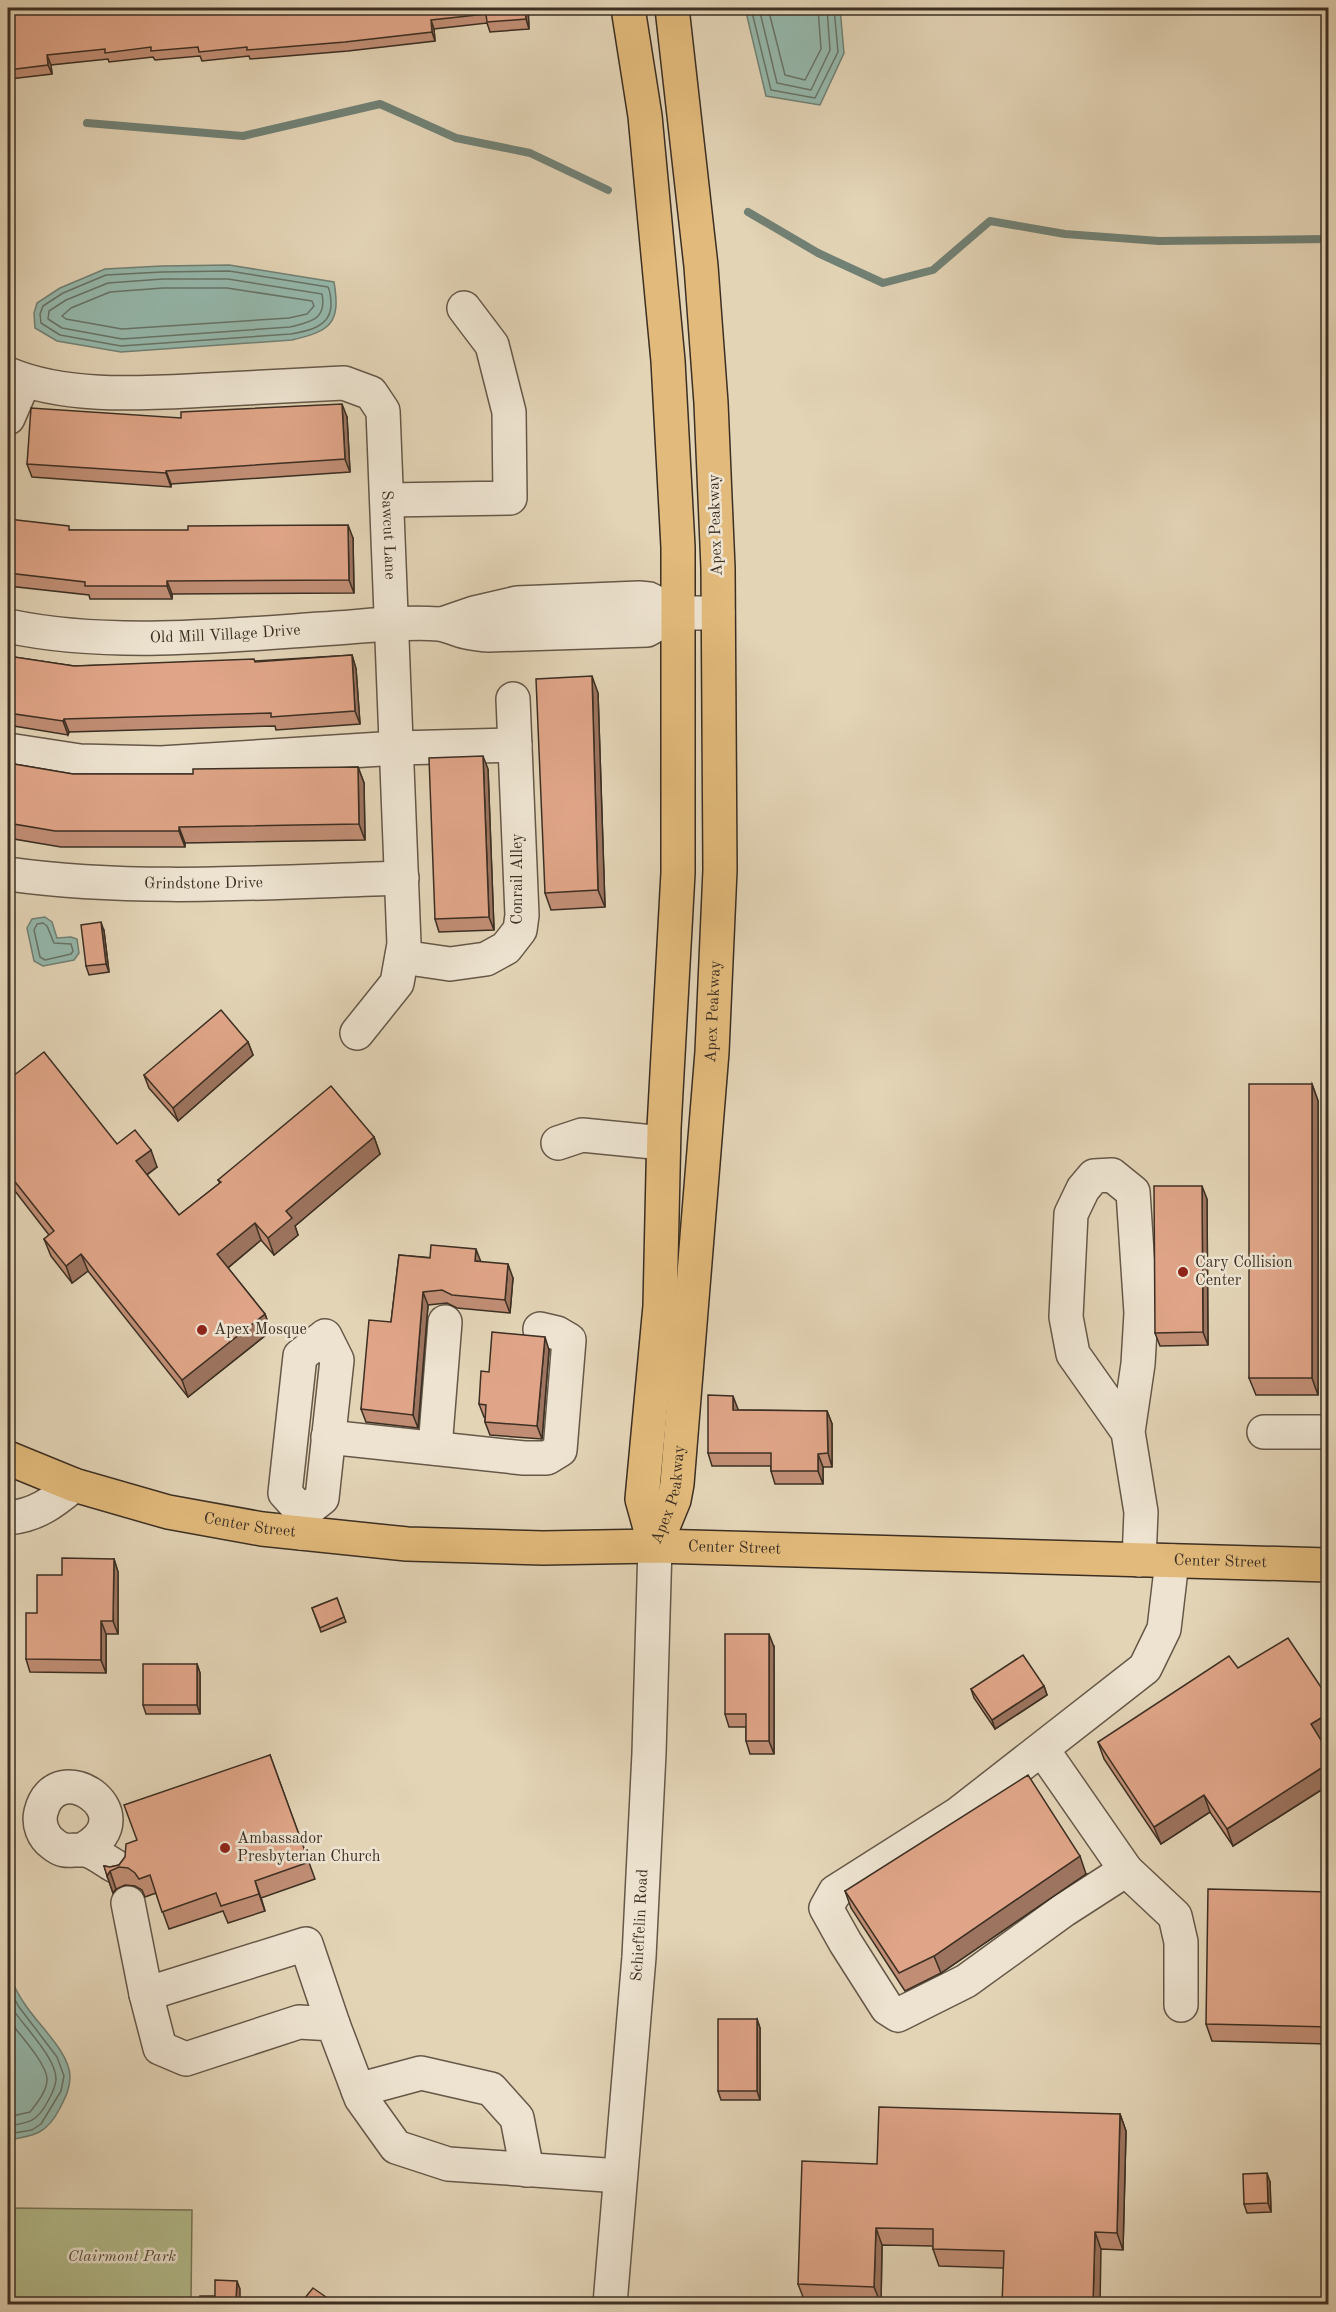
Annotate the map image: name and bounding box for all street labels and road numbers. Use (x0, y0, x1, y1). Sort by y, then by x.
street label: Apex Peakway (706, 473, 726, 576)
street label: Sawcut Lane (378, 490, 398, 580)
street label: Old Mill Village Drive (150, 622, 301, 646)
street label: Conrail Alley (510, 833, 526, 925)
street label: Grindstone Drive (144, 875, 263, 892)
street label: Apex Peakway (703, 959, 724, 1063)
street label: Apex Peakway (649, 1444, 688, 1546)
street label: Center Street (202, 1511, 297, 1540)
street label: Center Street (688, 1539, 782, 1558)
street label: Center Street (1173, 1553, 1268, 1571)
street label: Schieffelin Road (629, 1869, 651, 1982)

